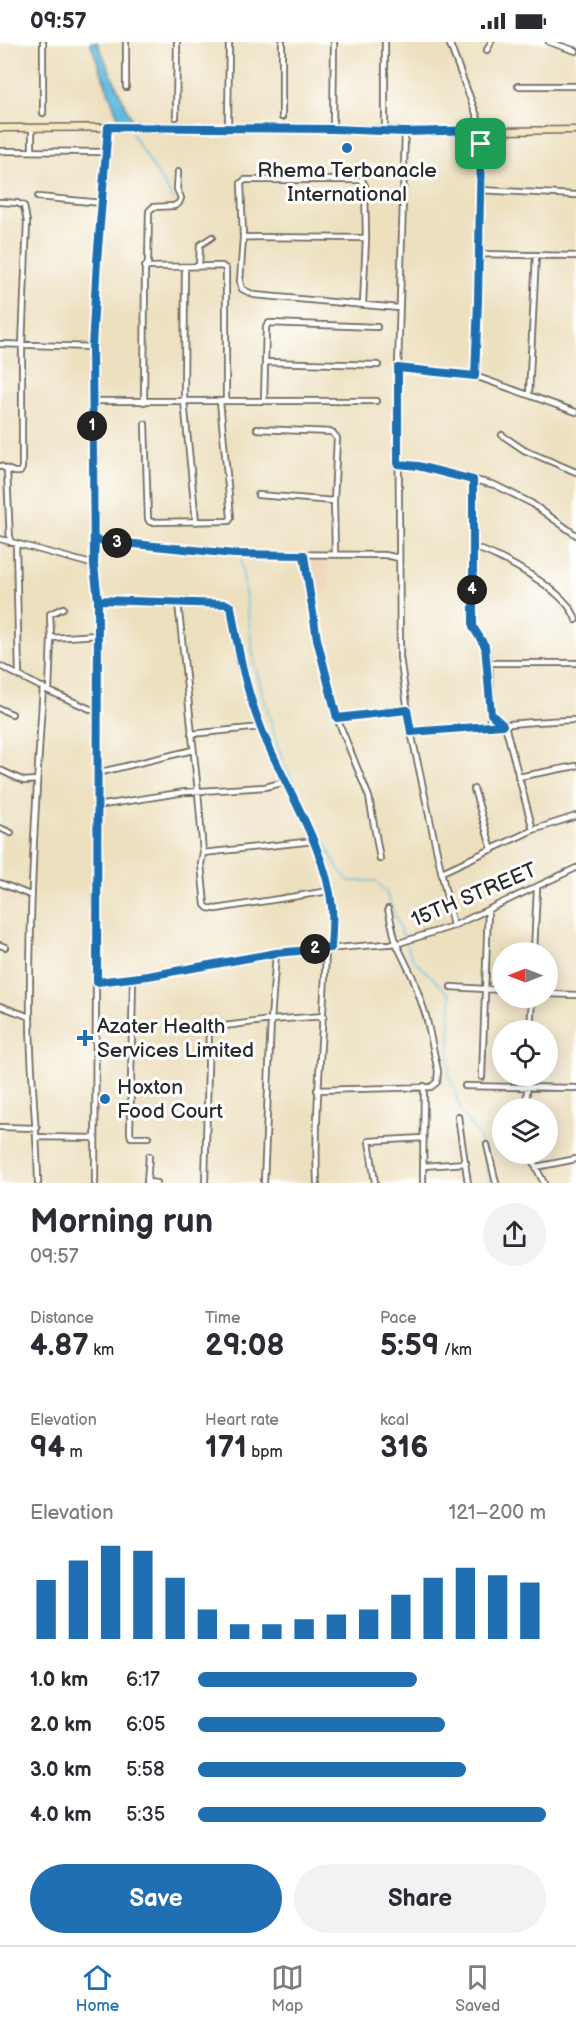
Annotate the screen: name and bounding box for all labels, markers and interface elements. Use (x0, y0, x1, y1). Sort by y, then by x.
text: 09:57 (30, 8, 87, 35)
pin (455, 118, 506, 169)
icon: arrive (464, 127, 497, 160)
marker: Rhema Terbanacle International (340, 141, 354, 155)
place label: Rhema Terbanacle International (257, 158, 437, 207)
pin: 1 (77, 411, 107, 441)
text: 1 (89, 416, 95, 435)
pin: 3 (102, 528, 132, 558)
text: 3 (112, 533, 122, 552)
pin: 4 (457, 575, 487, 605)
text: 4 (467, 580, 477, 599)
street label: 15TH STREET (408, 857, 541, 933)
pin: 2 (300, 934, 330, 964)
text: 2 (310, 939, 320, 958)
north arrow (492, 942, 558, 1008)
map controls (492, 942, 558, 1164)
place label: Azater Health Services Limited (97, 1014, 254, 1063)
button: locate (492, 1020, 558, 1086)
marker: Azater Health Services Limited (78, 1031, 92, 1045)
place label: Hoxton Food Court (117, 1075, 224, 1124)
marker: Hoxton Food Court (98, 1092, 112, 1106)
button: layers (492, 1098, 558, 1164)
text: Morning run (30, 1202, 213, 1242)
button: share (483, 1203, 546, 1266)
text: 09:57 (30, 1245, 79, 1269)
text: Distance (30, 1309, 94, 1328)
text: Time (205, 1309, 240, 1328)
text: Pace (380, 1309, 416, 1328)
text: 4.87 (30, 1328, 89, 1364)
text: 29:08 (205, 1328, 284, 1364)
text: 5:59 (380, 1328, 439, 1364)
text: km (89, 1341, 114, 1360)
text: /km (439, 1341, 472, 1360)
text: Elevation (30, 1411, 97, 1430)
text: Heart rate (205, 1411, 279, 1430)
text: kcal (380, 1411, 409, 1430)
text: 94 (30, 1430, 65, 1466)
text: 171 (205, 1430, 247, 1466)
text: 316 (380, 1430, 428, 1466)
text: m (65, 1443, 83, 1462)
text: bpm (247, 1443, 283, 1462)
text: Elevation (30, 1501, 113, 1525)
text: 121–200 m (449, 1501, 546, 1525)
text: 1.0 km (30, 1668, 88, 1692)
text: 6:17 (126, 1668, 160, 1692)
text: 2.0 km (30, 1713, 92, 1737)
text: 6:05 (126, 1713, 165, 1737)
text: 3.0 km (30, 1758, 91, 1782)
text: 5:58 (126, 1758, 165, 1782)
text: 4.0 km (30, 1803, 92, 1827)
text: 5:35 (126, 1803, 165, 1827)
button: Save (30, 1864, 282, 1933)
button: Share (294, 1864, 546, 1933)
tab: Home (76, 1961, 119, 2016)
tab: Map (271, 1961, 304, 2016)
tab: Saved (455, 1961, 500, 2016)

